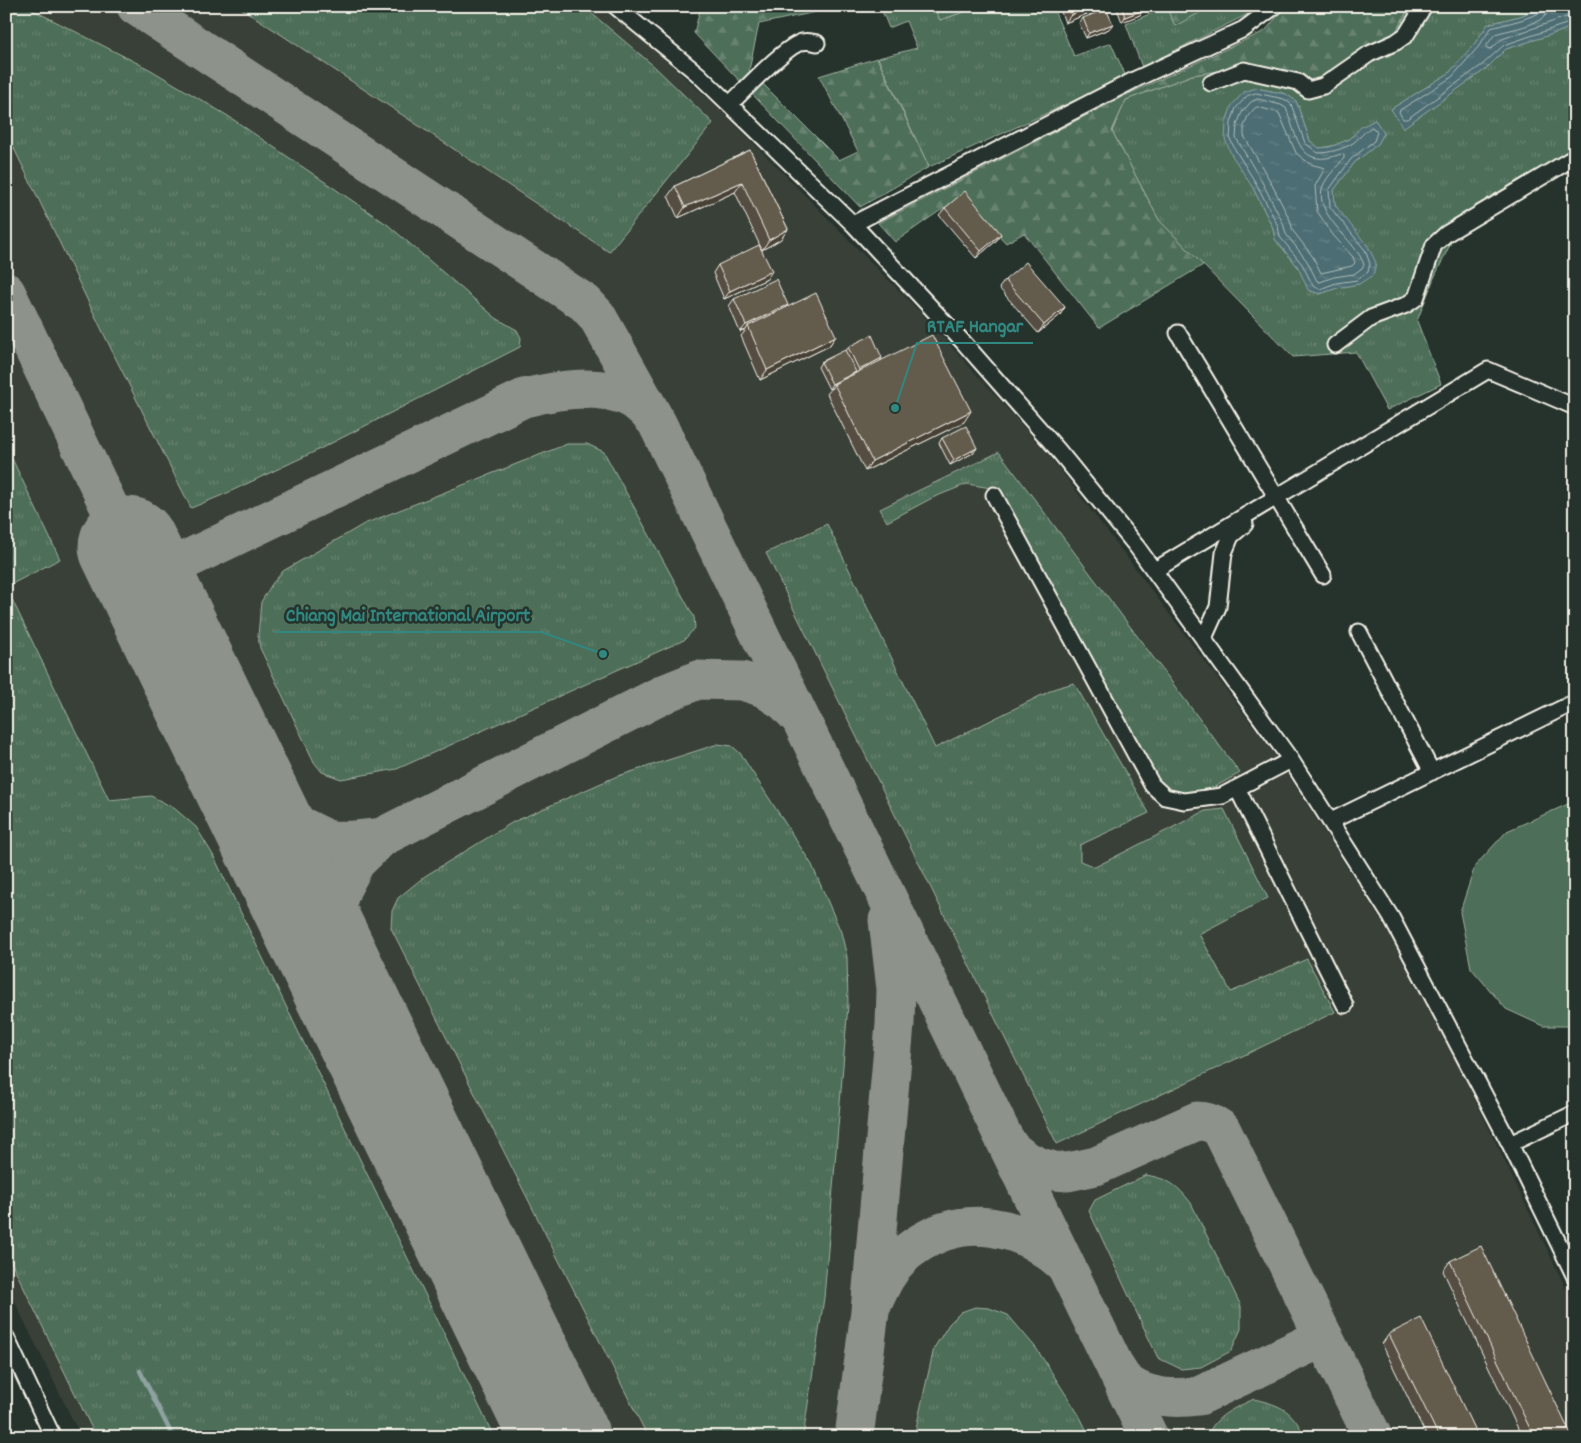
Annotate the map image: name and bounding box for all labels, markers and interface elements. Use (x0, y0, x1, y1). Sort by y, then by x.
callout: RTAF Hangar (917, 308, 1033, 343)
text: RTAF Hangar (927, 314, 1024, 342)
callout: Chiang Mai International Airport (276, 597, 541, 632)
text: Chiang Mai International Airport (286, 603, 531, 631)

